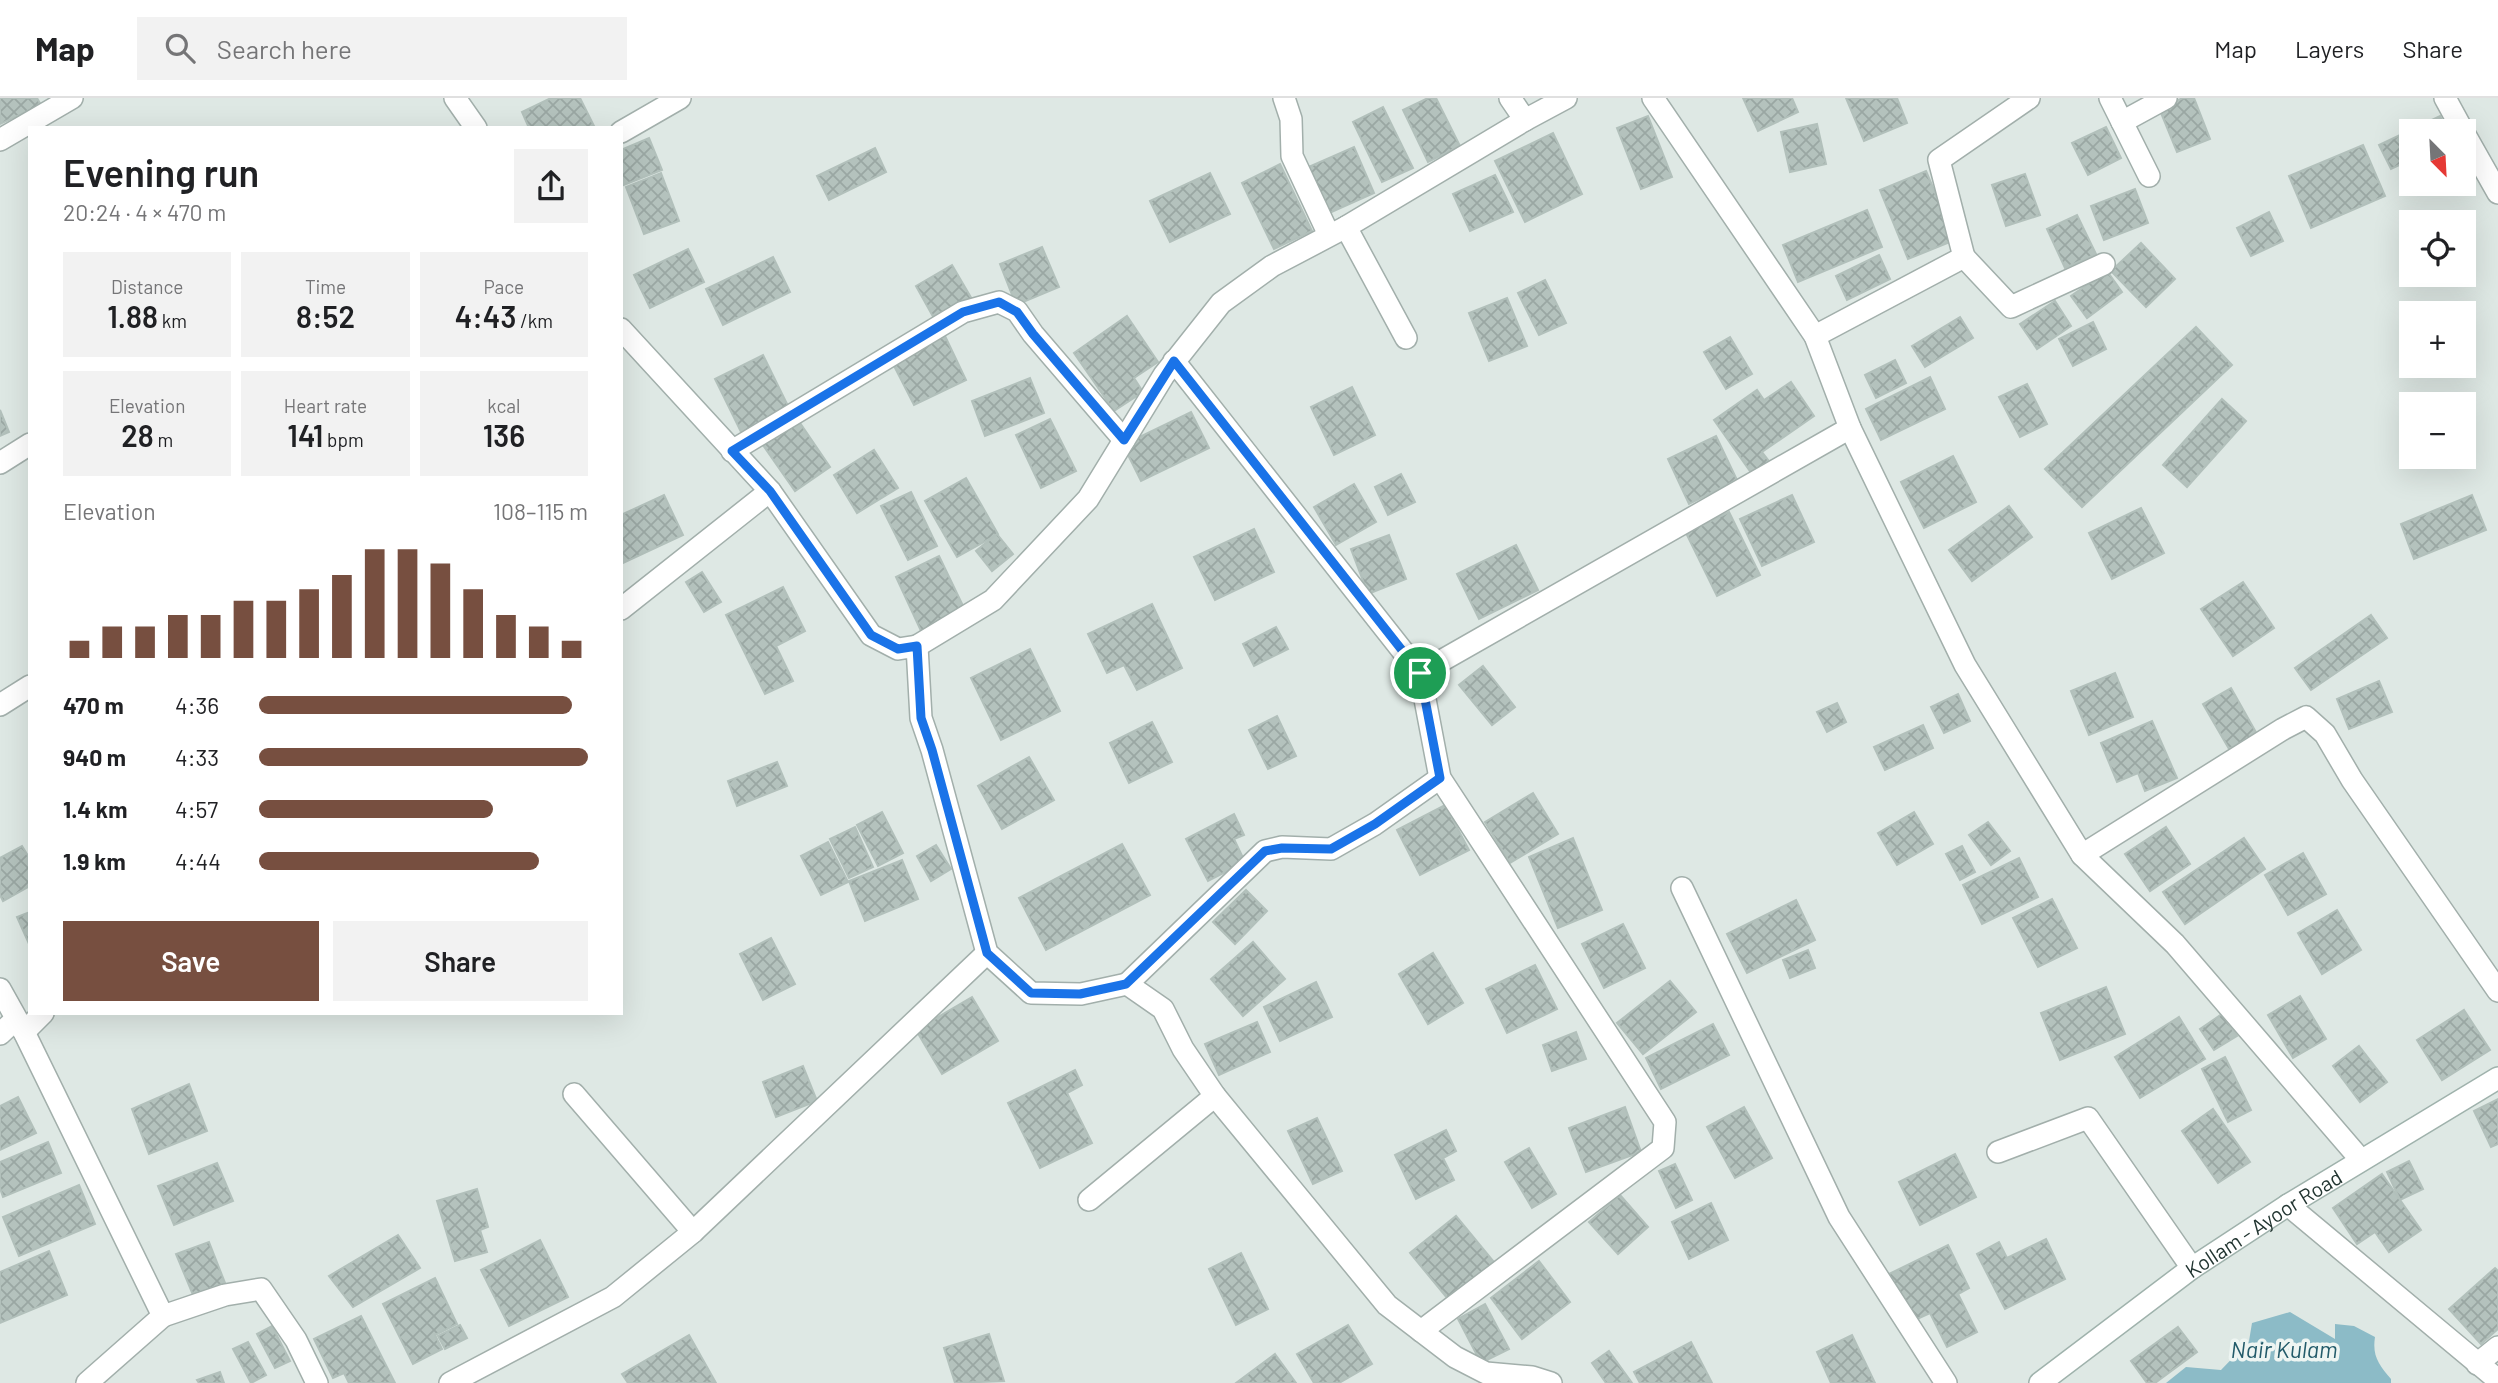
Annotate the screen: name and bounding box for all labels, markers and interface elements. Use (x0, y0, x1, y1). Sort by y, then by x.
search box (137, 17, 627, 80)
text: Map (35, 28, 95, 68)
icon: search (161, 29, 199, 67)
text: Search here (217, 33, 352, 64)
text: Map (2214, 34, 2257, 63)
text: Layers (2295, 34, 2364, 63)
text: Share (2402, 34, 2463, 63)
north arrow (2399, 119, 2476, 196)
map controls (2399, 119, 2476, 469)
text: Evening run (63, 149, 259, 195)
button: share (514, 149, 588, 223)
text: 20:24 · 4 × 470 m (63, 198, 226, 226)
button: locate (2399, 210, 2476, 287)
text: Distance (111, 275, 183, 298)
text: Time (305, 275, 346, 298)
text: Pace (483, 275, 524, 298)
text: 1.88 (107, 298, 158, 334)
text: 8:52 (296, 298, 355, 334)
text: 4:43 (455, 298, 516, 334)
button: + (2399, 301, 2476, 378)
text: km (158, 309, 187, 332)
text: /km (516, 309, 553, 332)
button: − (2399, 392, 2476, 469)
text: Elevation (109, 394, 185, 417)
text: Heart rate (284, 394, 367, 417)
text: kcal (487, 394, 520, 417)
text: 28 (121, 417, 154, 453)
text: 141 (287, 417, 323, 453)
text: 136 (483, 417, 525, 453)
text: m (154, 428, 173, 451)
text: bpm (323, 428, 364, 451)
text: Elevation (63, 497, 156, 525)
text: 108–115 m (493, 497, 588, 525)
pin (1390, 643, 1450, 703)
icon: arrive (1401, 654, 1439, 692)
text: 470 m (63, 691, 124, 719)
text: 4:36 (175, 691, 219, 719)
text: 940 m (63, 743, 126, 771)
text: 4:33 (175, 743, 219, 771)
text: 1.4 km (63, 795, 127, 823)
text: 4:57 (175, 795, 218, 823)
text: 1.9 km (63, 847, 126, 875)
text: 4:44 (175, 847, 221, 875)
button: Save (63, 921, 319, 1001)
button: Share (333, 921, 588, 1001)
street label: Kollam - Ayoor Road (2180, 1163, 2346, 1282)
water label: Nair Kulam (2231, 1335, 2337, 1363)

